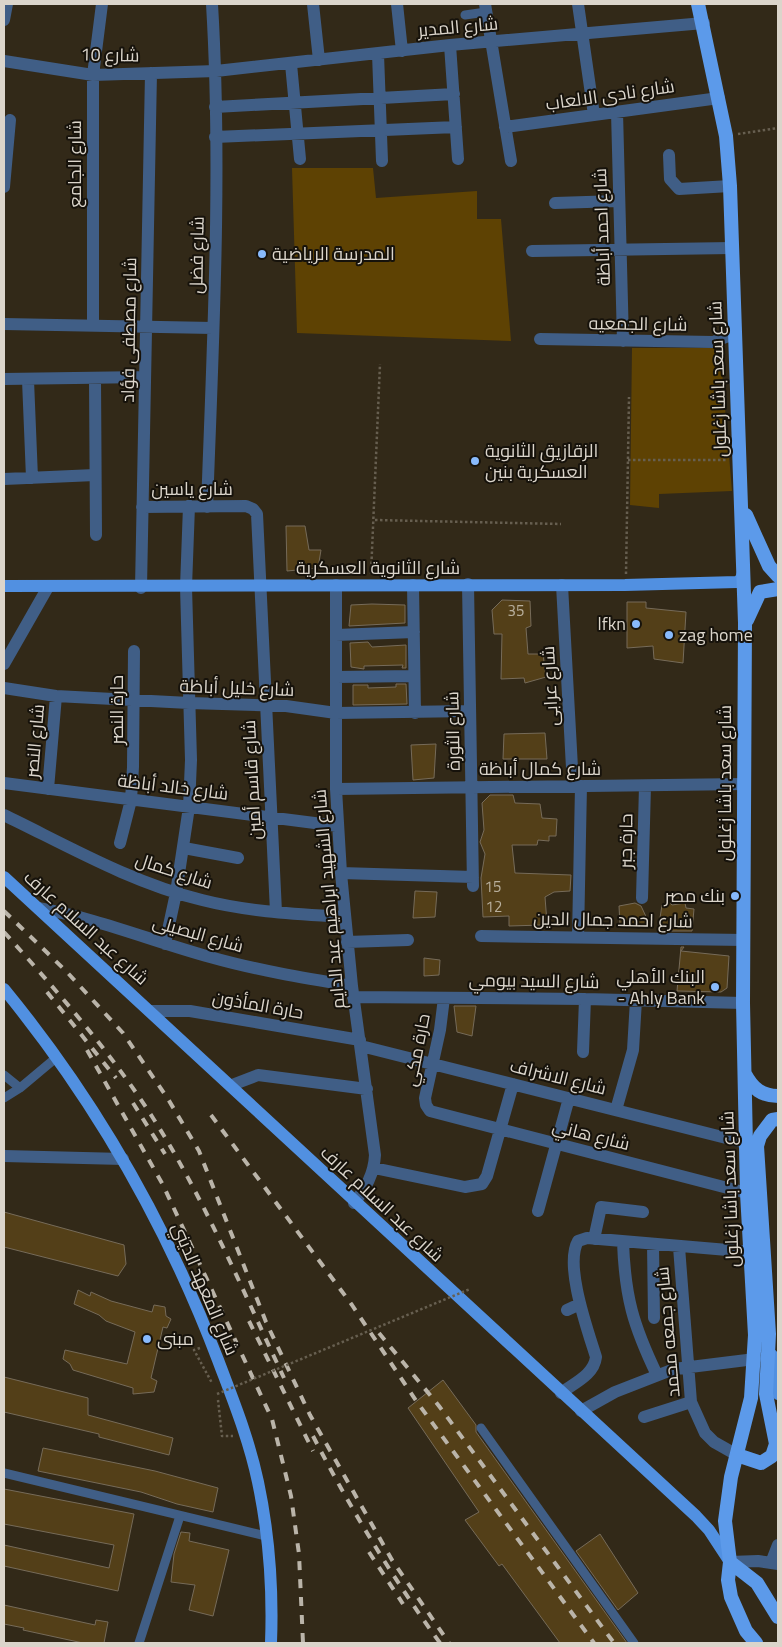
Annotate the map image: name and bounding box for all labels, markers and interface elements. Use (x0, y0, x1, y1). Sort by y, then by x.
street label: شارع المدير (416, 10, 499, 44)
street label: شارع 10 (80, 40, 140, 69)
street label: شارع نادى الالعاب (544, 72, 676, 117)
street label: شارع الجامع (61, 120, 88, 208)
street label: شارع احمد أباظة (586, 168, 617, 287)
street label: شارع فضل (182, 216, 211, 294)
place label: المدرسة الرياضية (272, 240, 395, 267)
marker: المدرسة الرياضية (256, 248, 268, 260)
street label: شارع مصطفى فؤاد (114, 257, 143, 403)
street label: شارع سعد باشا زغلول (701, 300, 734, 458)
street label: شارع الجمعيه (588, 309, 688, 338)
place label: الزقازيق الثانوية العسكرية بنين (485, 437, 598, 485)
marker: الزقازيق الثانوية العسكرية بنين (469, 455, 481, 467)
street label: شارع ياسين (151, 475, 233, 502)
street label: شارع الثانوية العسكرية (296, 554, 460, 581)
house number: 35 (508, 599, 524, 622)
place label: lfkn (598, 610, 626, 637)
marker: lfkn (630, 618, 642, 630)
place label: zag home (679, 621, 753, 648)
marker: zag home (663, 629, 675, 641)
street label: شارع عرابى (534, 645, 565, 727)
street label: شارع خليل أباظة (179, 672, 295, 703)
street label: حارة النصر (103, 675, 130, 746)
street label: شارع الثورة (438, 691, 467, 771)
street label: شارع النصر (18, 703, 51, 780)
street label: شارع سعد باشا زغلول (711, 705, 738, 861)
street label: شارع قاسم أمين (235, 719, 268, 841)
street label: شارع كمال أباظة (479, 755, 601, 782)
street label: شارع خالد أباظة (116, 766, 230, 807)
street label: شارع الشهيد ابراهيم عبد الدايم (305, 788, 352, 1010)
street label: حارة جبر (612, 813, 639, 870)
street label: شارع كمال (132, 845, 216, 896)
street label: شارع عبد السلام عارف (18, 864, 155, 991)
house number: 15 (485, 875, 501, 898)
place label: بنك مصر (664, 882, 725, 909)
marker: بنك مصر (729, 890, 741, 902)
house number: 12 (486, 895, 502, 918)
street label: شارع احمد جمال الدين (533, 905, 693, 934)
street label: شارع البصيلى (149, 908, 247, 959)
place label: البنك الأهلي - Ahly Bank (616, 963, 705, 1011)
street label: شارع السيد بيومي (468, 966, 600, 996)
marker: البنك الأهلي - Ahly Bank (709, 981, 721, 993)
street label: حارة المأذون (210, 983, 306, 1026)
street label: حارة مكي (396, 1011, 438, 1089)
street label: شارع الاشراف (507, 1051, 609, 1102)
street label: شارع سعد باشا زغلول (713, 1110, 746, 1268)
street label: شارع هاني (549, 1112, 633, 1158)
street label: شارع عبد السلام عارف (315, 1139, 450, 1268)
street label: شارع المعهد الديني (164, 1218, 246, 1360)
street label: شارع جمعه محمد (648, 1266, 687, 1398)
place label: مبنى (157, 1325, 194, 1352)
marker: مبنى (141, 1333, 153, 1345)

